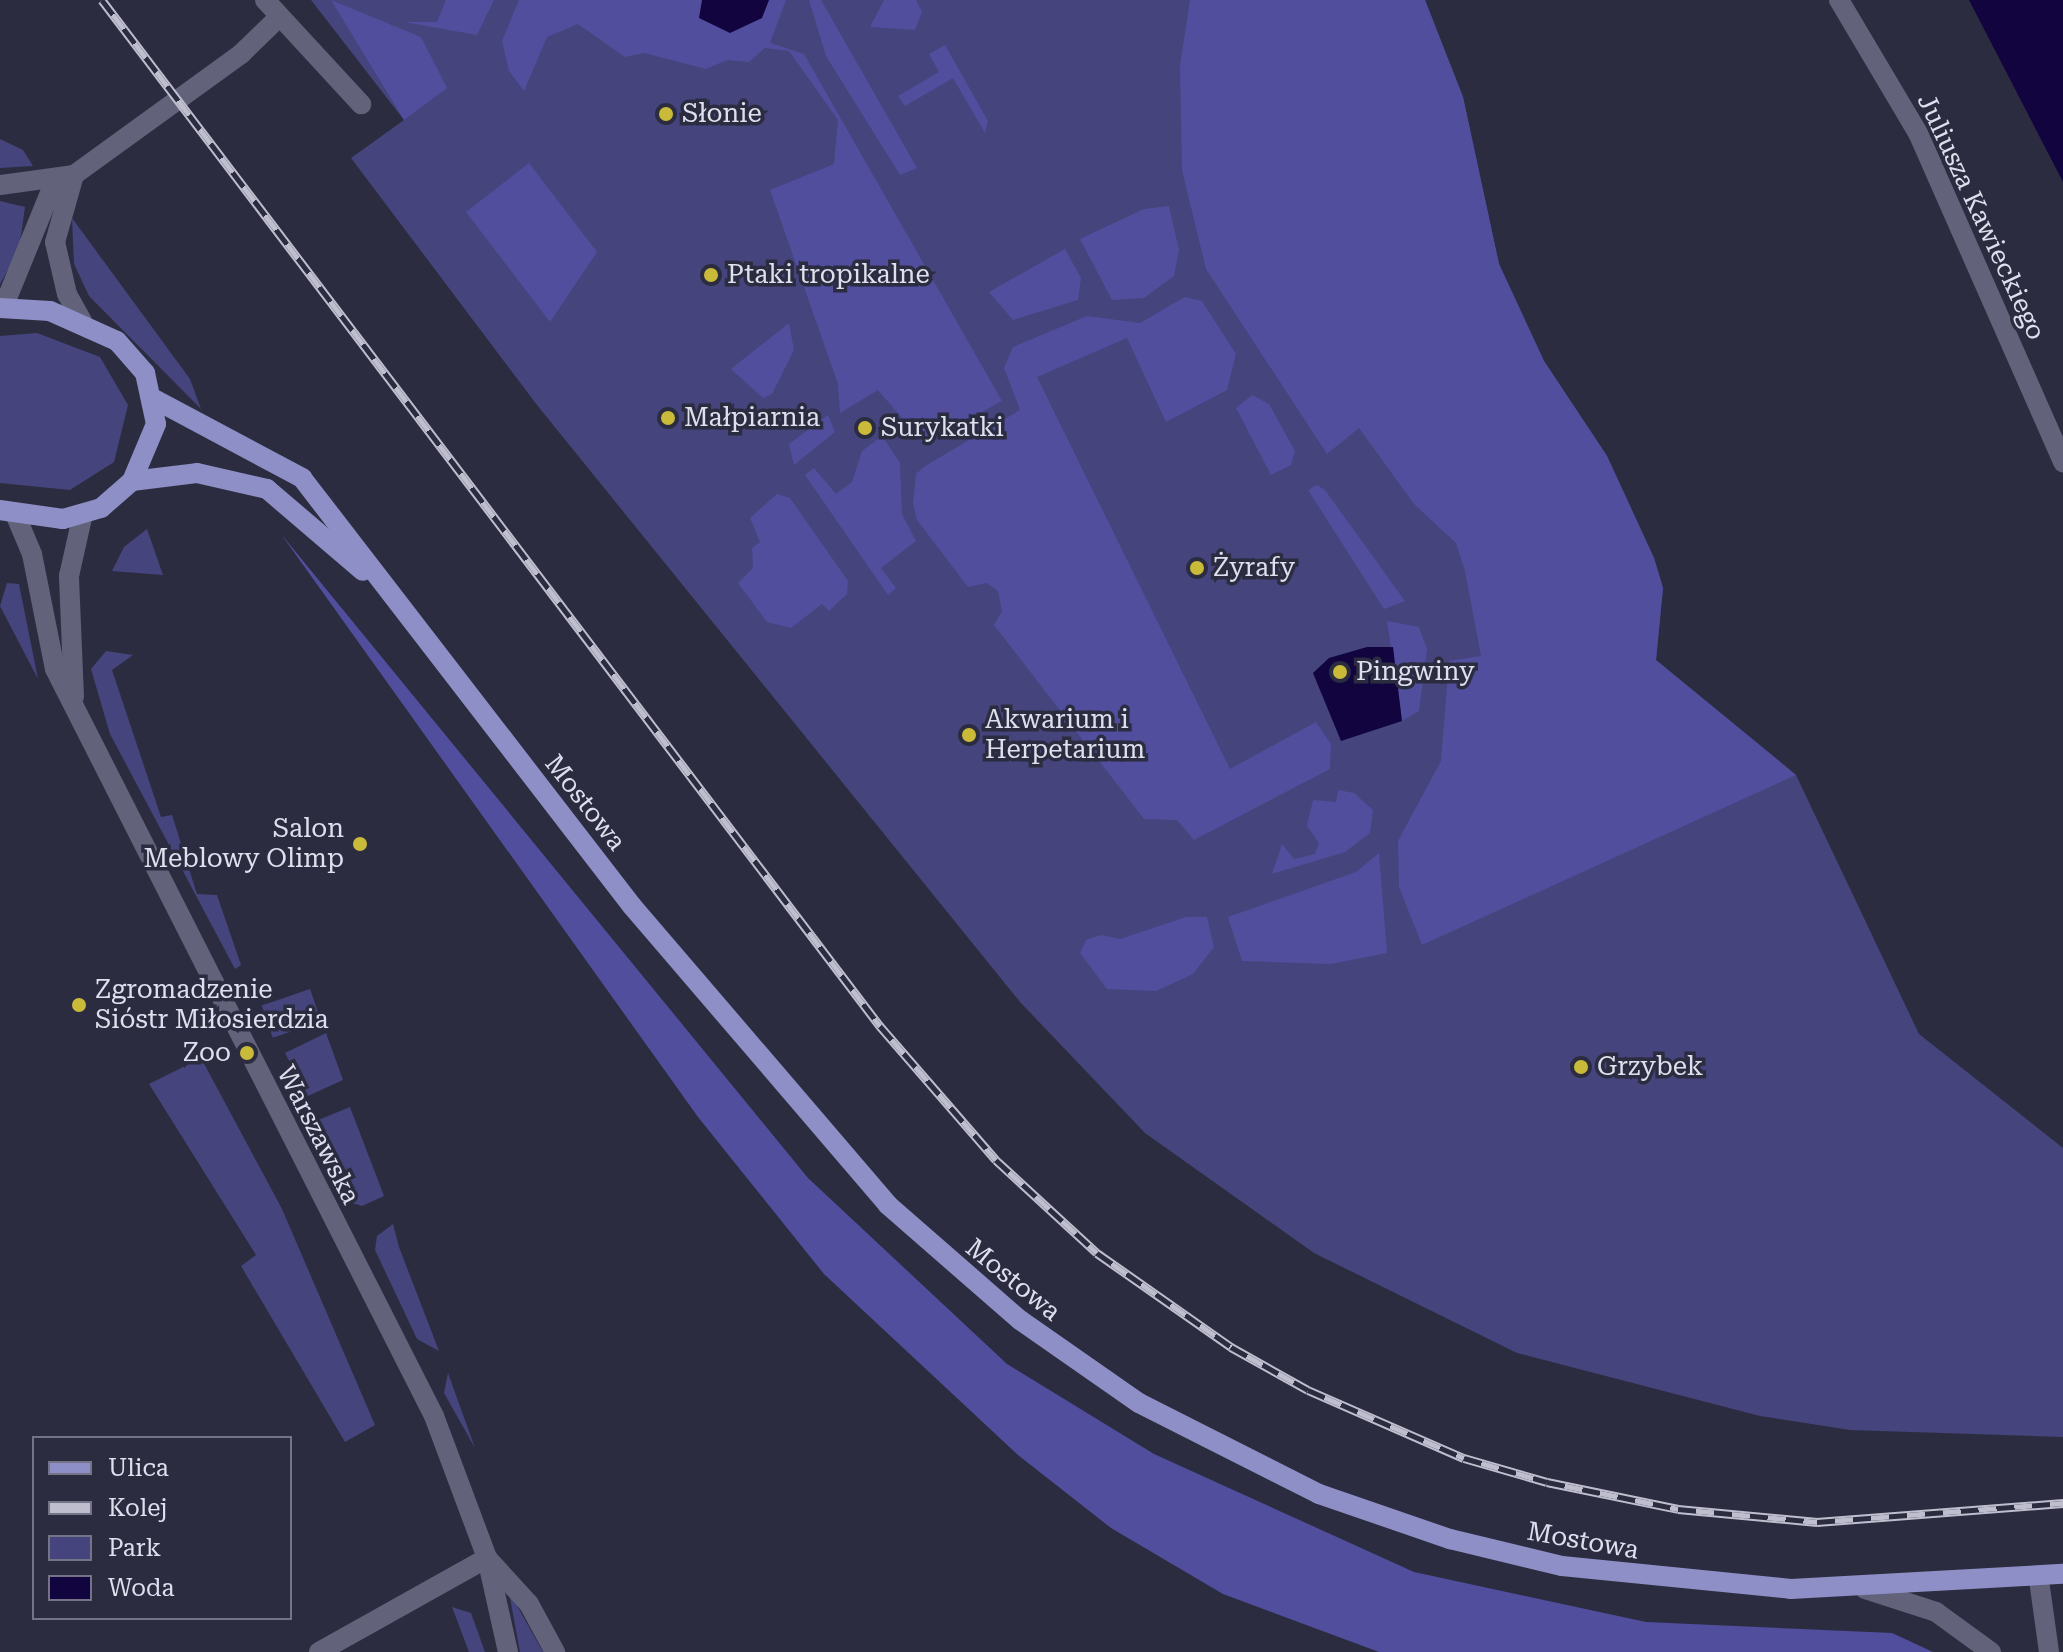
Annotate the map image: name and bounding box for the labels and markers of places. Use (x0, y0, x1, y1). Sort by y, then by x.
place label: Słonie (682, 98, 762, 130)
marker: Słonie (657, 105, 675, 123)
place label: Ptaki tropikalne (727, 259, 930, 291)
marker: Ptaki tropikalne (702, 266, 720, 284)
place label: Małpiarnia (684, 402, 820, 434)
marker: Małpiarnia (659, 409, 677, 427)
place label: Surykatki (881, 412, 1004, 444)
marker: Surykatki (856, 419, 874, 437)
place label: Żyrafy (1213, 552, 1295, 584)
marker: Żyrafy (1188, 559, 1206, 577)
place label: Pingwiny (1356, 656, 1475, 688)
marker: Pingwiny (1331, 663, 1349, 681)
place label: Akwarium i Herpetarium (985, 704, 1145, 766)
marker: Akwarium i Herpetarium (960, 726, 978, 744)
place label: Salon Meblowy Olimp (143, 813, 344, 874)
marker: Salon Meblowy Olimp (351, 835, 369, 853)
place label: Zgromadzenie Sióstr Miłosierdzia (95, 974, 329, 1036)
marker: Zgromadzenie Sióstr Miłosierdzia (70, 996, 88, 1014)
place label: Zoo (183, 1037, 231, 1069)
marker: Zoo (238, 1044, 256, 1062)
place label: Grzybek (1597, 1051, 1703, 1083)
marker: Grzybek (1572, 1058, 1590, 1076)

